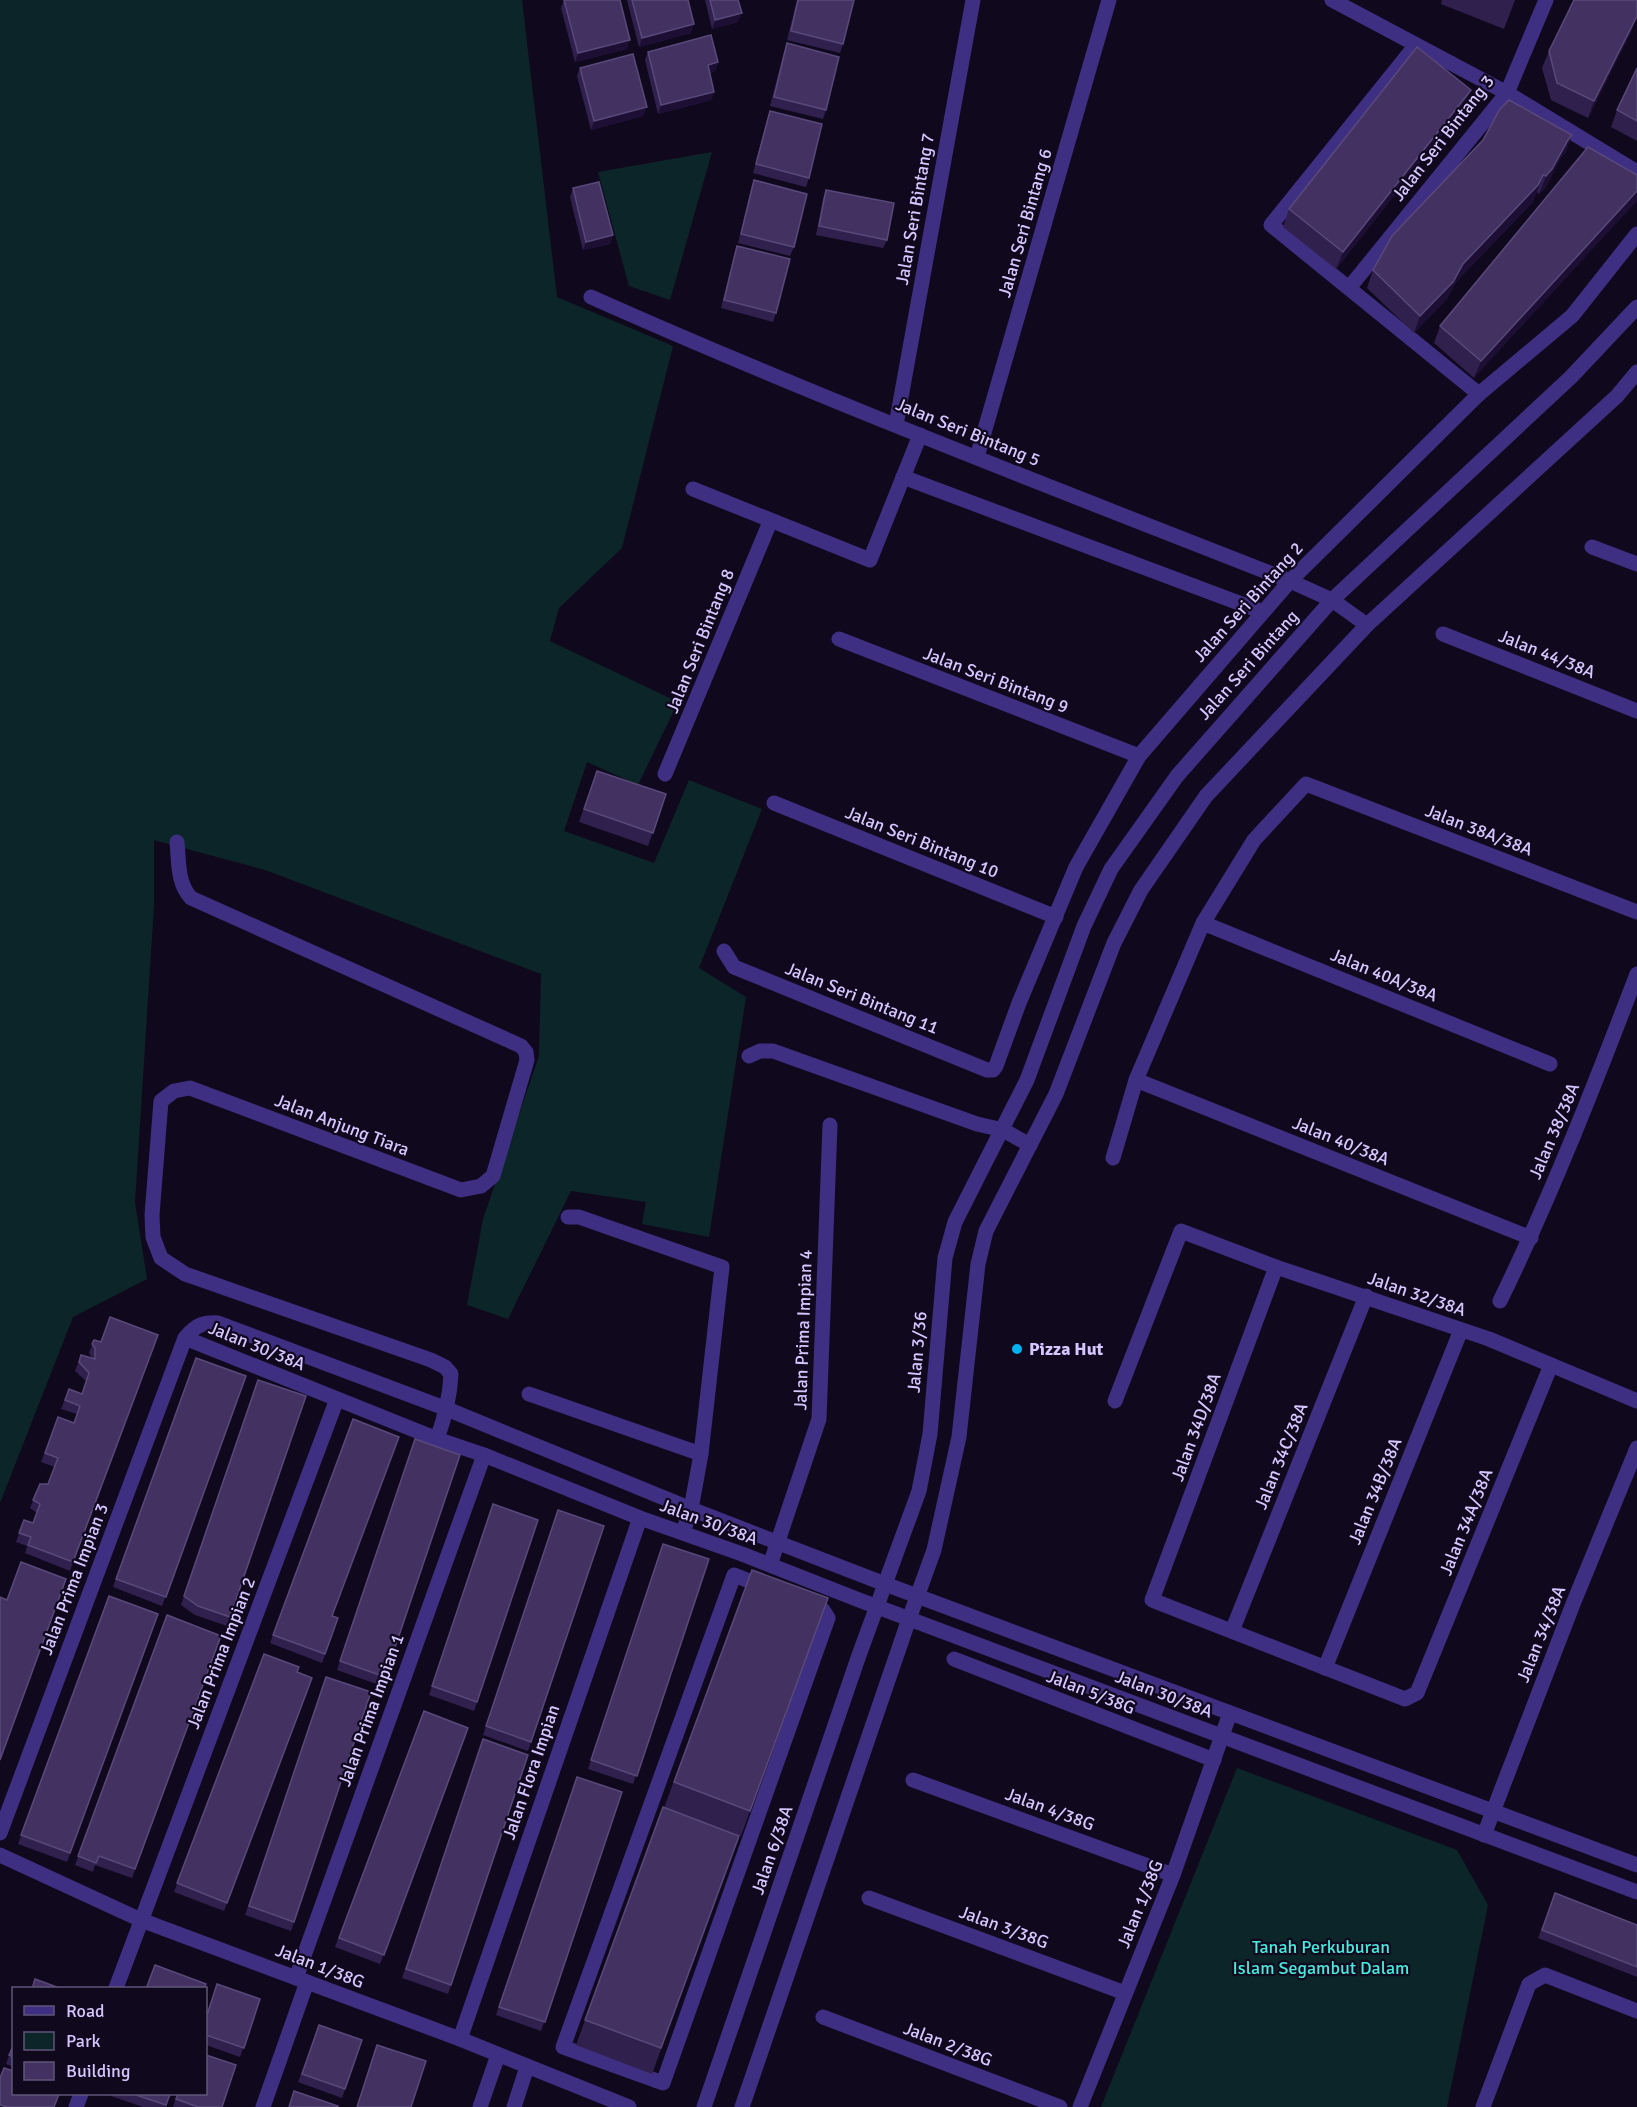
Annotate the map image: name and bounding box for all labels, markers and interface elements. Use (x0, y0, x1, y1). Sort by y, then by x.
street label: Jalan Seri Bintang 3 (1387, 71, 1499, 205)
street label: Jalan Seri Bintang 7 (891, 131, 939, 287)
street label: Jalan Seri Bintang 6 (993, 146, 1057, 300)
street label: Jalan Seri Bintang 5 (893, 393, 1043, 471)
street label: Jalan Seri Bintang 2 (1189, 538, 1307, 666)
street label: Jalan Seri Bintang 8 (661, 566, 739, 716)
street label: Jalan Seri Bintang (1193, 606, 1303, 724)
street label: Jalan 44/38A (1495, 625, 1599, 683)
street label: Jalan Seri Bintang 9 (920, 642, 1072, 718)
street label: Jalan 38A/38A (1422, 799, 1536, 861)
street label: Jalan Seri Bintang 10 (842, 801, 1002, 883)
street label: Jalan 40A/38A (1327, 944, 1441, 1006)
street label: Jalan Seri Bintang 11 (782, 957, 942, 1039)
street label: Jalan 38/38A (1524, 1080, 1584, 1182)
street label: Jalan Anjung Tiara (272, 1089, 412, 1161)
street label: Jalan 40/38A (1289, 1112, 1393, 1170)
street label: Jalan Prima Impian 4 (789, 1249, 817, 1411)
street label: Jalan 32/38A (1365, 1267, 1469, 1321)
street label: Jalan 3/36 (902, 1310, 932, 1394)
street label: Jalan 30/38A (205, 1317, 309, 1375)
place label: Pizza Hut (1029, 1338, 1104, 1360)
marker: Pizza Hut (1010, 1342, 1024, 1356)
street label: Jalan 34D/38A (1166, 1370, 1226, 1484)
street label: Jalan 34C/38A (1250, 1399, 1312, 1513)
street label: Jalan 34B/38A (1344, 1434, 1406, 1548)
street label: Jalan 34A/38A (1435, 1465, 1497, 1579)
street label: Jalan 30/38A (657, 1494, 761, 1550)
street label: Jalan Prima Impian 3 (35, 1500, 113, 1658)
street label: Jalan Prima Impian 2 (182, 1574, 260, 1732)
street label: Jalan 34/38A (1512, 1582, 1570, 1686)
street label: Jalan Prima Impian 1 (333, 1631, 409, 1789)
street label: Jalan 5/38G (1044, 1665, 1138, 1719)
street label: Jalan 30/38A (1112, 1665, 1216, 1723)
street label: Jalan Flora Impian (498, 1702, 564, 1842)
street label: Jalan 4/38G (1002, 1783, 1098, 1835)
street label: Jalan 6/38A (747, 1803, 797, 1897)
street label: Jalan 1/38G (1112, 1857, 1168, 1951)
street label: Jalan 3/38G (956, 1901, 1052, 1953)
park label: Tanah Perkuburan Islam Segambut Dalam (1233, 1936, 1409, 1979)
street label: Jalan 1/38G (273, 1939, 367, 1993)
legend (12, 1987, 207, 2095)
text: Road (66, 2000, 105, 2022)
street label: Jalan 2/38G (901, 2017, 995, 2071)
text: Park (66, 2030, 101, 2052)
text: Building (66, 2060, 130, 2082)

